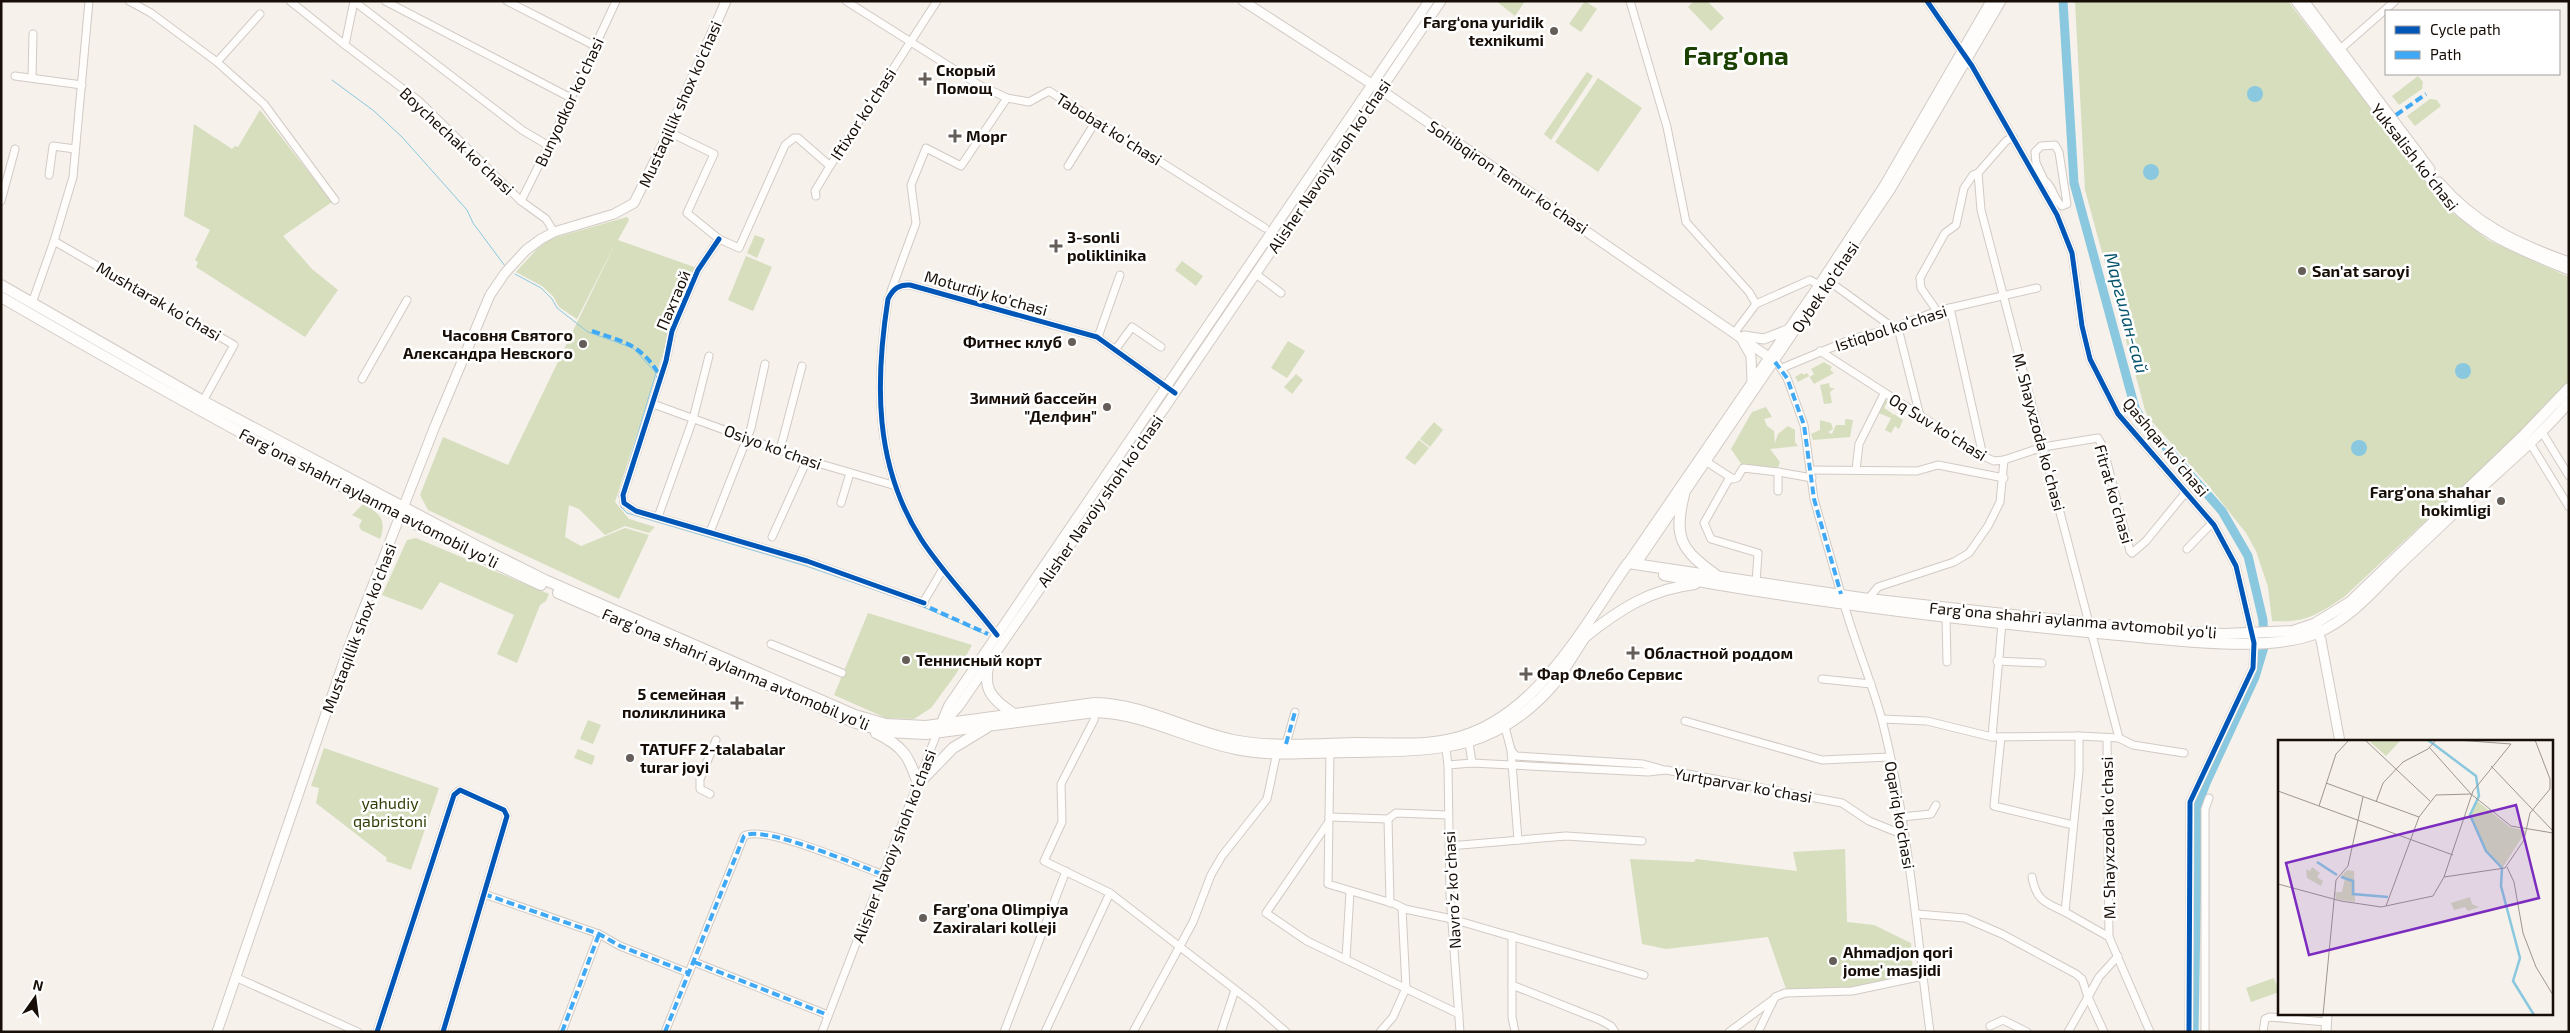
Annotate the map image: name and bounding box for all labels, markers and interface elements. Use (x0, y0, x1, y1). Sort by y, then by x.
legend (2385, 10, 2560, 75)
place label: Farg‘ona yuridik texnikumi (1423, 12, 1544, 49)
street label: Mustaqillik shox ko'chasi (634, 18, 725, 190)
text: Cycle path (2430, 20, 2501, 38)
marker: Farg‘ona yuridik texnikumi (1548, 25, 1560, 37)
street label: Bunyodkor koʻchasi (530, 34, 607, 169)
district label: Farg'ona (1683, 39, 1789, 70)
text: Path (2430, 45, 2461, 63)
place label: Скорый Помощ (936, 60, 996, 97)
street label: Iftixor koʻchasi (826, 64, 899, 163)
marker: Скорый Помощ (918, 72, 932, 86)
street label: Alisher Navoiy shoh koʻchasi (1263, 75, 1394, 256)
street label: Boychechak koʻchasi (396, 83, 518, 198)
street label: Tabobat koʻchasi (1053, 88, 1166, 169)
street label: Yuksalish koʻchasi (2368, 99, 2463, 214)
street label: Sohibqiron Temur koʻchasi (1425, 116, 1592, 237)
place label: Морг (966, 126, 1008, 145)
marker: Морг (948, 129, 962, 143)
place label: 3-sonli poliklinika (1067, 227, 1146, 264)
street label: Oybek ko‘chasi (1787, 237, 1862, 336)
marker: 3-sonli poliklinika (1049, 239, 1063, 253)
water label: Маргилан-сай (2100, 250, 2154, 376)
street label: Mushtarak koʻchasi (94, 257, 225, 344)
place label: San'at saroyi (2312, 261, 2410, 281)
marker: San'at saroyi (2296, 265, 2308, 277)
street label: Moturdiy ko'chasi (922, 266, 1050, 319)
street label: Пахтаой (651, 267, 694, 333)
street label: Istiqbol koʻchasi (1833, 301, 1949, 355)
place label: Часовня Святого Александра Невского (403, 325, 573, 362)
place label: Фитнес клуб (963, 332, 1062, 351)
marker: Фитнес клуб (1066, 336, 1078, 348)
marker: Часовня Святого Александра Невского (577, 338, 589, 350)
street label: M. Shayxzoda koʻchasi (2009, 351, 2070, 513)
place label: Зимний бассейн "Делфин" (970, 388, 1097, 425)
street label: Oq Suv koʻchasi (1886, 389, 1991, 464)
street label: Qashqar koʻchasi (2119, 393, 2213, 501)
marker: Зимний бассейн "Делфин" (1101, 401, 1113, 413)
street label: Alisher Navoiy shoh koʻchasi (1033, 411, 1166, 590)
street label: Osiyo koʻchasi (722, 420, 825, 473)
street label: Fargʻona shahri aylanma avtomobil yoʻli (236, 424, 502, 572)
street label: Fitrat koʻchasi (2091, 442, 2138, 546)
place label: Farg'ona shahar hokimligi (2370, 482, 2491, 519)
marker: Farg'ona shahar hokimligi (2495, 495, 2507, 507)
street label: Mustaqillik shox ko'chasi (317, 540, 400, 715)
street label: Fargʻona shahri aylanma avtomobil yoʻli (1928, 597, 2218, 642)
street label: Fargʻona shahri aylanma avtomobil yoʻli (600, 603, 873, 734)
place label: Областной роддом (1644, 643, 1793, 662)
marker: Областной роддом (1626, 646, 1640, 660)
place label: Теннисный корт (916, 650, 1042, 669)
marker: Теннисный корт (900, 654, 912, 666)
place label: Фар Флебо Сервис (1537, 664, 1683, 683)
marker: Фар Флебо Сервис (1519, 667, 1533, 681)
place label: 5 семейная поликлиника (622, 684, 726, 721)
marker: 5 семейная поликлиника (730, 696, 744, 710)
place label: TATUFF 2-talabalar turar joyi (640, 739, 786, 777)
inset map (2278, 740, 2552, 1016)
street label: Alisher Navoiy shoh koʻchasi (848, 746, 939, 945)
marker: TATUFF 2-talabalar turar joyi (624, 752, 636, 764)
street label: M. Shayxzoda koʻchasi (2097, 757, 2118, 919)
street label: Oqariq ko'chasi (1882, 759, 1919, 870)
street label: Yurtparvar koʻchasi (1673, 763, 1814, 806)
park label: yahudiy qabristoni (353, 793, 427, 830)
street label: Navroʻz koʻchasi (1439, 831, 1464, 949)
place label: Farg'ona Olimpiya Zaxiralari kolleji (933, 899, 1068, 936)
marker: Farg'ona Olimpiya Zaxiralari kolleji (917, 912, 929, 924)
place label: Ahmadjon qori jome' masjidi (1843, 942, 1953, 979)
marker: Ahmadjon qori jome' masjidi (1827, 955, 1839, 967)
north arrow (10, 973, 60, 1023)
text: N (31, 975, 45, 994)

